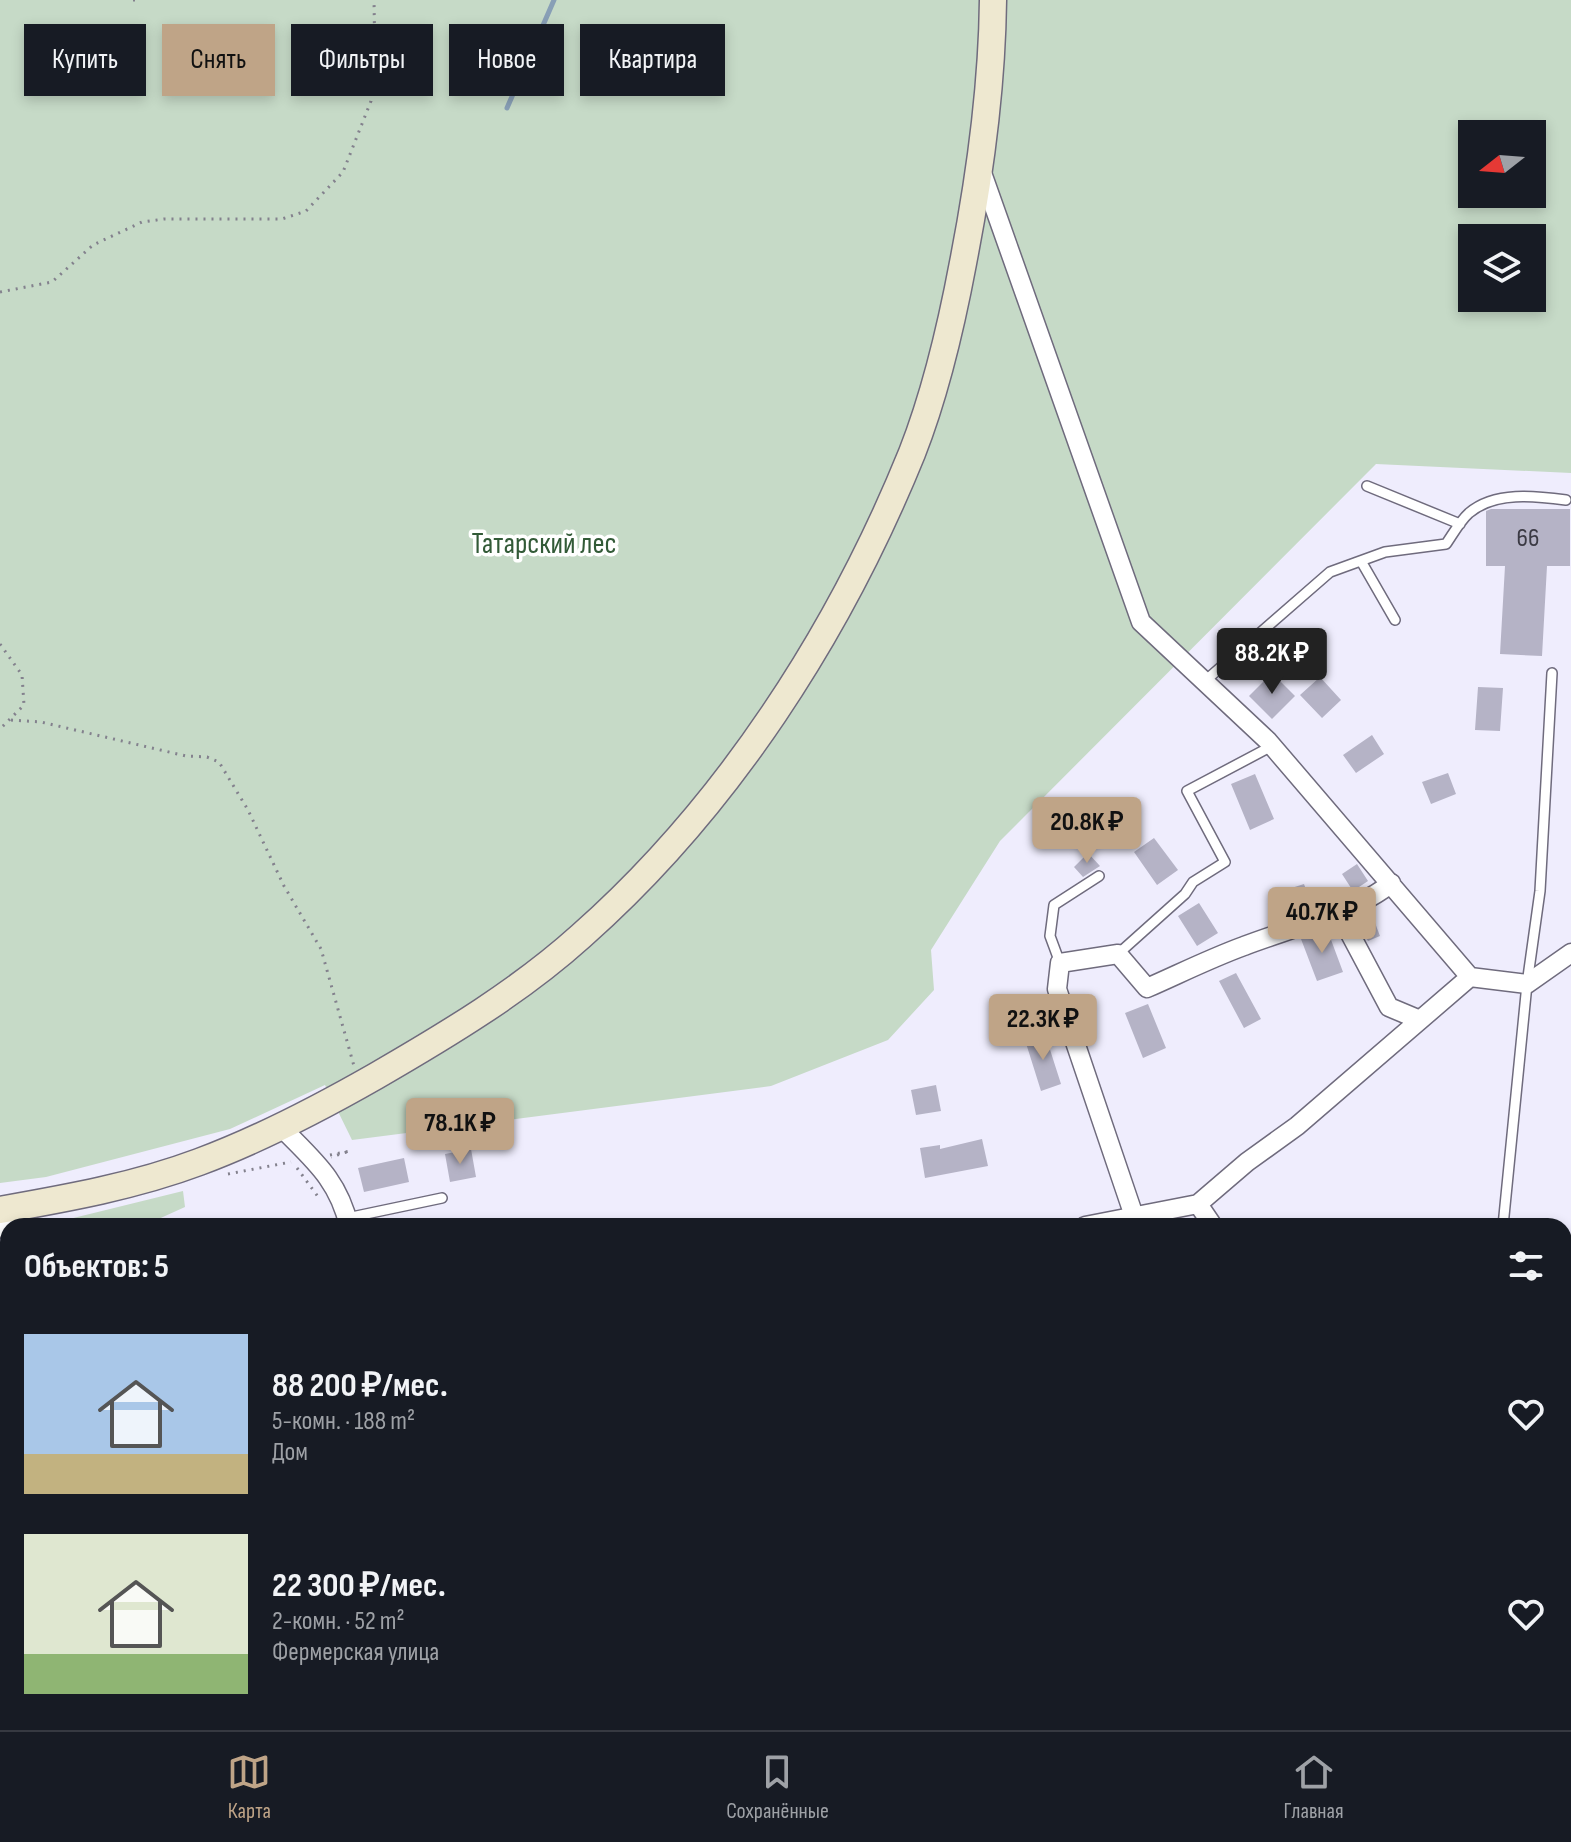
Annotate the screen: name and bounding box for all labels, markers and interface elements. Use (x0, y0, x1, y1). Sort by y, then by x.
chip: Купить (24, 24, 146, 96)
chip: Снять (162, 24, 275, 96)
chip: Фильтры (291, 24, 433, 96)
chip: Новое (449, 24, 564, 96)
chip: Квартира (580, 24, 725, 96)
north arrow (1458, 120, 1546, 208)
map controls (1458, 120, 1546, 312)
button: layers (1458, 224, 1546, 312)
house number: 66 (1517, 523, 1539, 554)
park label: Татарский лес (472, 526, 617, 562)
pin: 88.2K ₽ (1198, 628, 1346, 696)
text: 88.2K ₽ (1235, 638, 1309, 669)
pin: 20.8K ₽ (1013, 797, 1161, 865)
text: 20.8K ₽ (1050, 807, 1124, 838)
pin: 40.7K ₽ (1248, 887, 1396, 955)
text: 40.7K ₽ (1286, 897, 1358, 928)
pin: 22.3K ₽ (969, 994, 1117, 1062)
text: 22.3K ₽ (1007, 1004, 1079, 1035)
pin: 78.1K ₽ (386, 1098, 534, 1166)
text: 78.1K ₽ (424, 1108, 496, 1139)
icon: filters (1504, 1244, 1548, 1288)
text: Объектов: 5 (24, 1246, 169, 1287)
text: 88 200 ₽/мес. (272, 1365, 448, 1406)
icon: home (88, 1366, 184, 1462)
icon: heart (1504, 1392, 1548, 1436)
text: 5-комн. · 188 m² (272, 1406, 415, 1437)
text: Дом (272, 1437, 308, 1468)
text: 22 300 ₽/мес. (272, 1565, 446, 1606)
icon: home (88, 1566, 184, 1662)
icon: heart (1504, 1592, 1548, 1636)
text: 2-комн. · 52 m² (272, 1606, 405, 1637)
text: Фермерская улица (272, 1637, 439, 1668)
tab: Карта (227, 1750, 271, 1825)
tab: Сохранённые (726, 1750, 829, 1825)
tab: Главная (1284, 1750, 1344, 1825)

